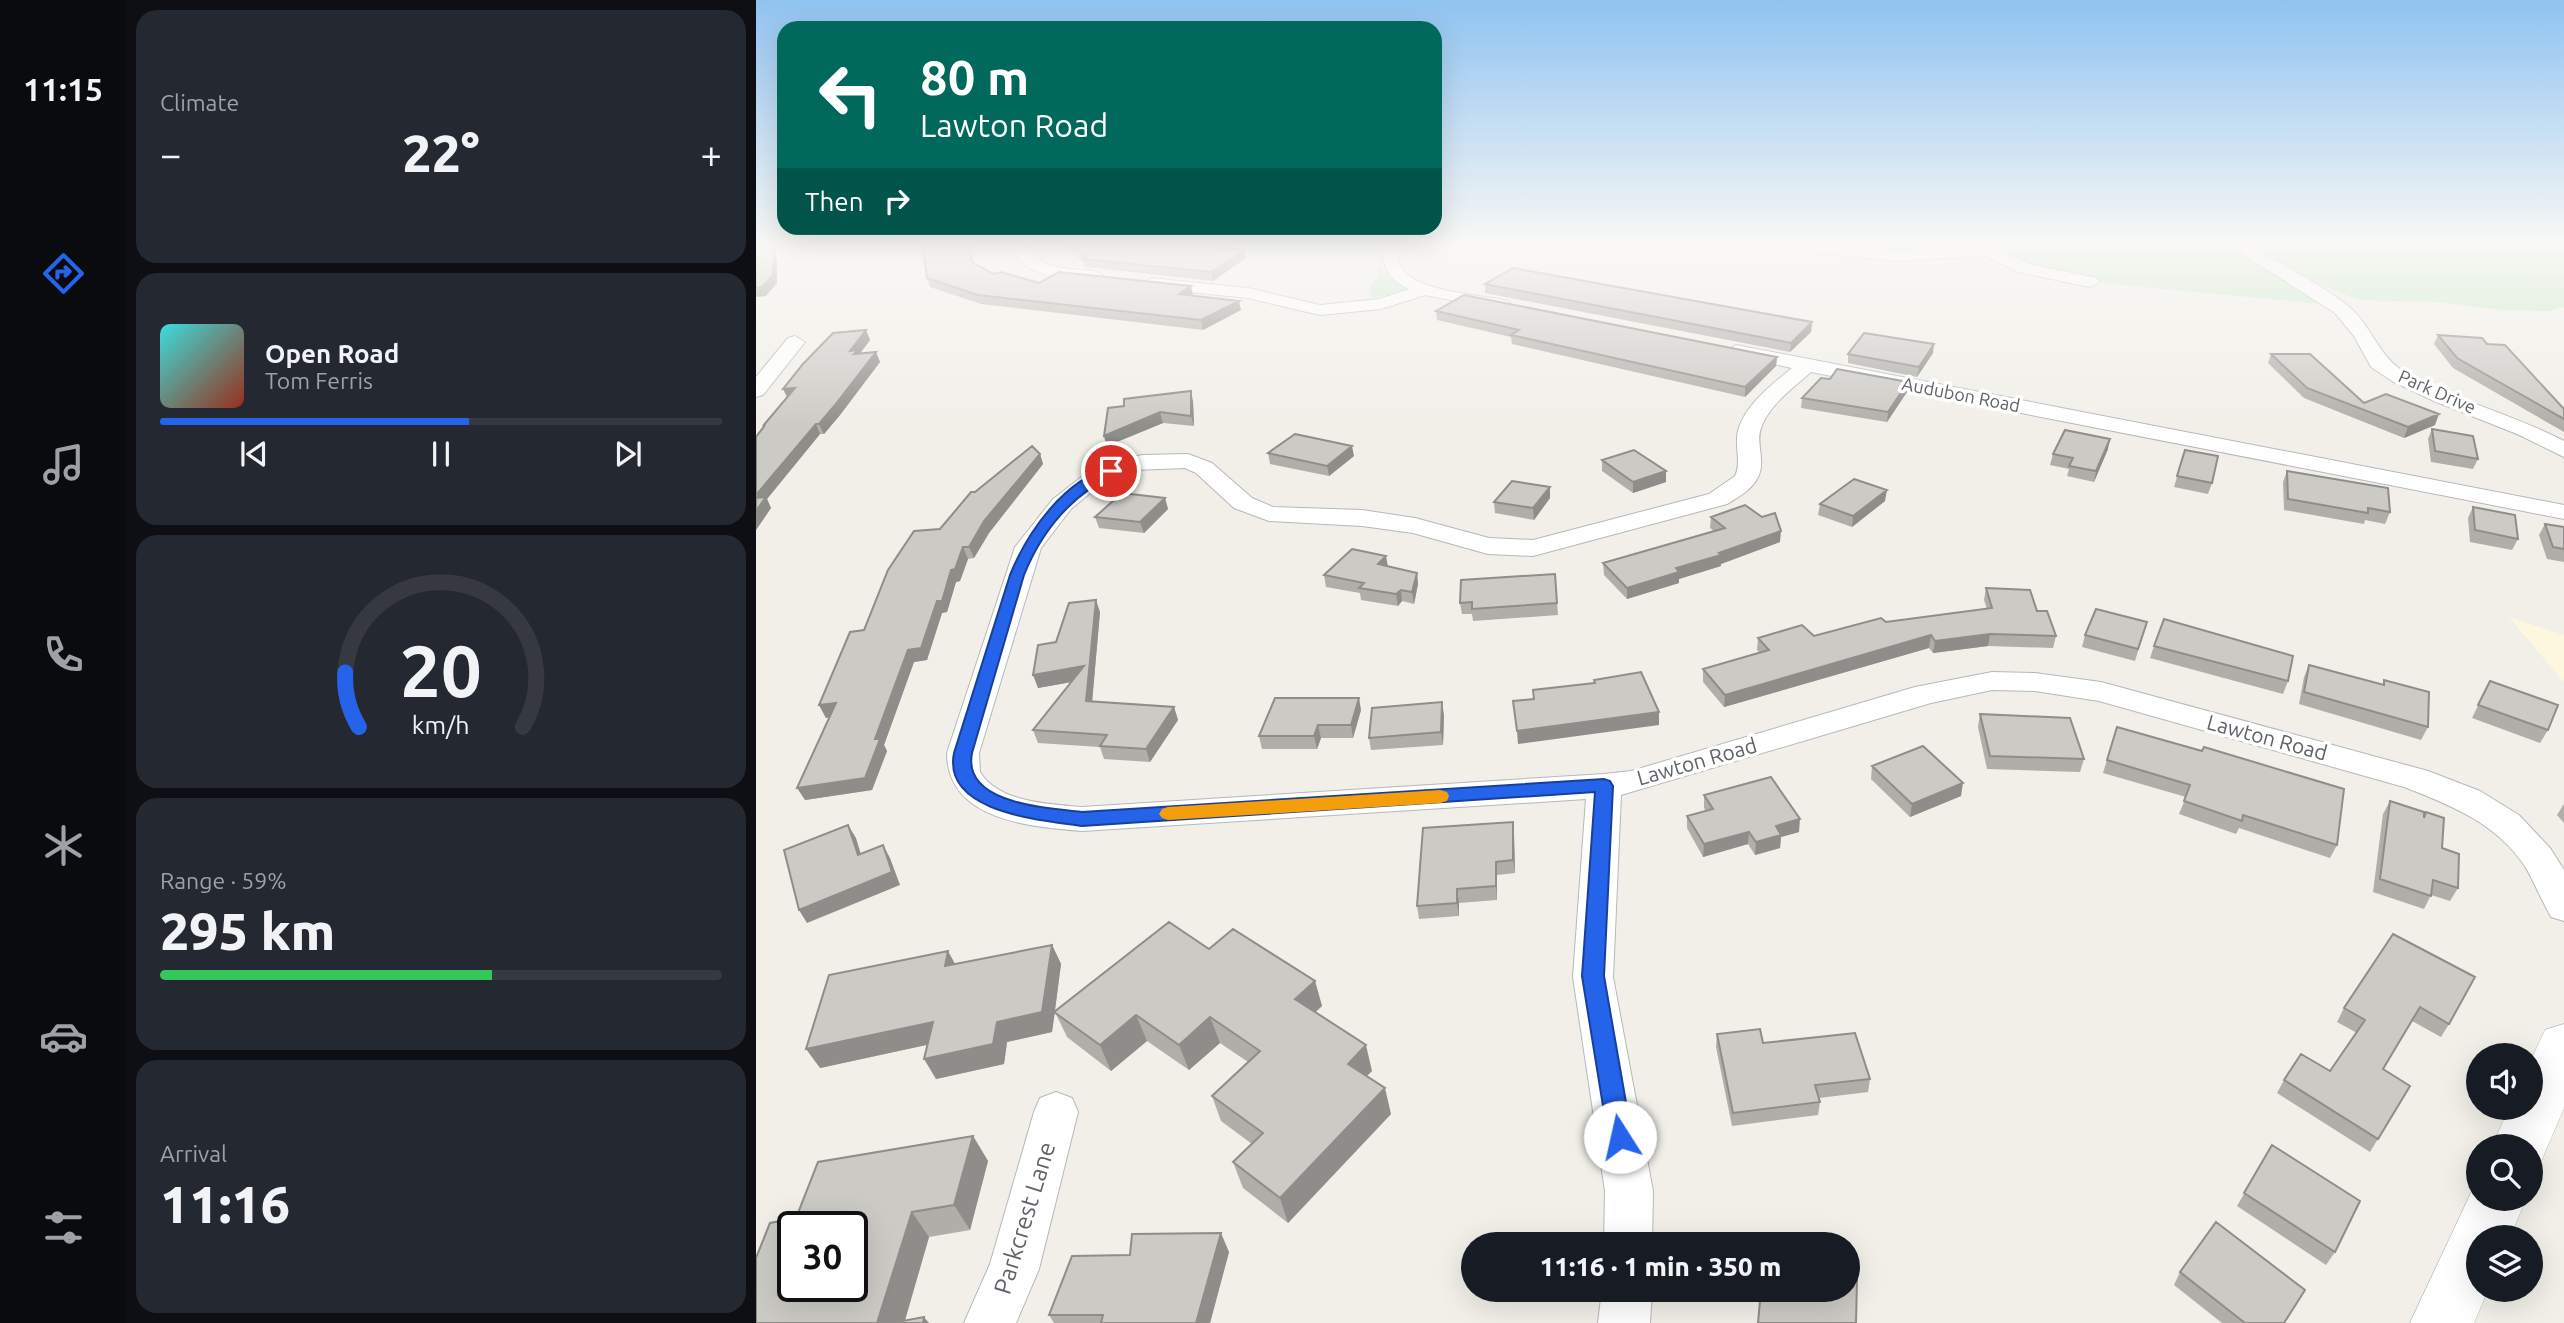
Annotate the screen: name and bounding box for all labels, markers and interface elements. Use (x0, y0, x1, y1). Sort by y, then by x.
icon: left (805, 49, 896, 140)
text: 80 m (920, 49, 1029, 104)
text: 11:15 (23, 71, 103, 107)
text: Climate (160, 90, 239, 115)
text: Lawton Road (920, 107, 1108, 143)
text: 22° (402, 124, 480, 182)
text: − (160, 133, 181, 175)
text: + (701, 133, 722, 175)
icon: right (878, 182, 916, 220)
text: Then (805, 187, 864, 216)
icon: directions (39, 249, 88, 298)
text: Open Road (265, 339, 399, 368)
street label: Park Drive (2396, 365, 2479, 417)
text: Tom Ferris (265, 368, 373, 393)
street label: Audubon Road (1901, 373, 2022, 415)
icon: previous (235, 435, 273, 473)
icon: pause (422, 435, 460, 473)
icon: next (609, 435, 647, 473)
icon: music (39, 440, 88, 489)
pin (1081, 441, 1141, 501)
icon: arrive (1092, 452, 1130, 490)
icon: phone (39, 630, 88, 679)
text: 20 (400, 630, 482, 712)
street label: Lawton Road (2205, 709, 2330, 765)
text: km/h (412, 711, 470, 739)
street label: Lawton Road (1634, 732, 1759, 790)
icon: climate (39, 821, 88, 870)
text: Range · 59% (160, 868, 287, 893)
text: 295 km (160, 902, 335, 960)
icon: car (39, 1012, 88, 1061)
map controls (2466, 1043, 2543, 1302)
button: sound (2466, 1043, 2543, 1120)
position arrow (1583, 1100, 1657, 1174)
button: search (2466, 1134, 2543, 1211)
street label: Parkcrest Lane (989, 1139, 1060, 1297)
text: Arrival (160, 1141, 227, 1166)
text: 11:16 (160, 1175, 290, 1233)
icon: filters (39, 1203, 88, 1252)
speed limit sign: 30 (777, 1211, 868, 1302)
button: layers (2466, 1225, 2543, 1302)
text: 11:16 · 1 min · 350 m (1540, 1252, 1781, 1281)

